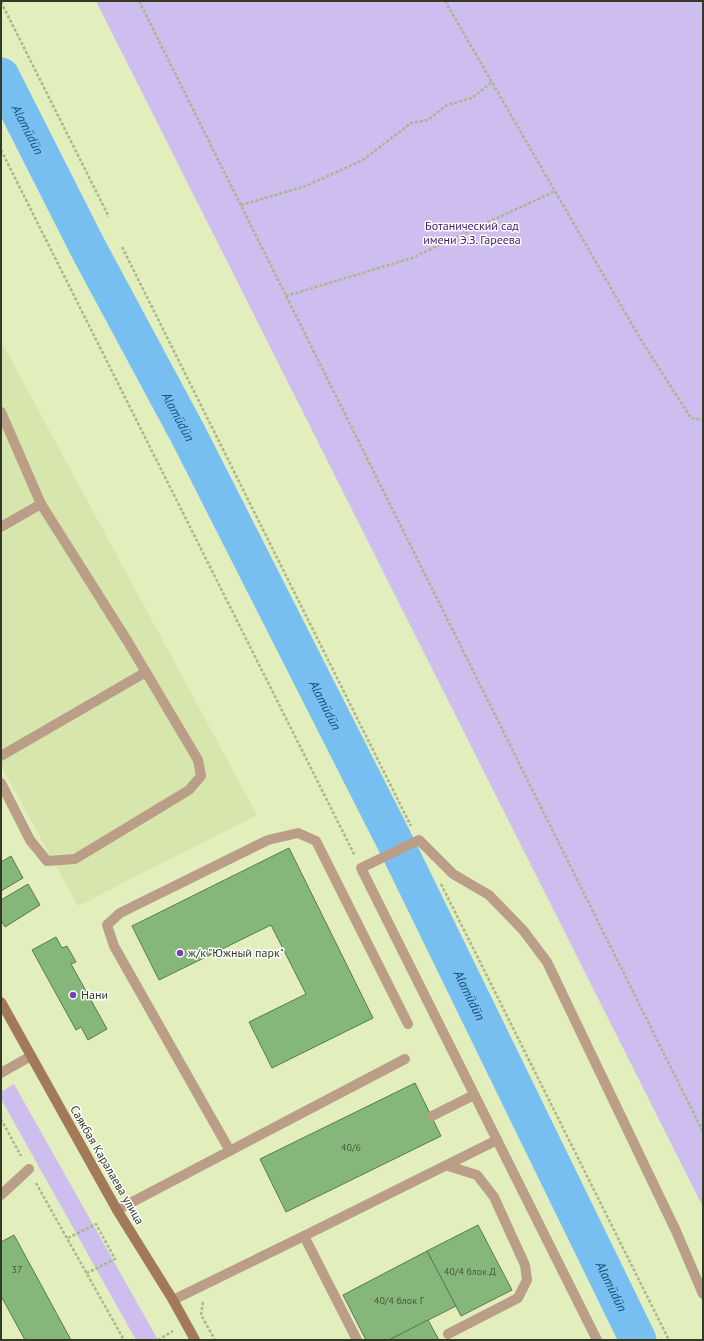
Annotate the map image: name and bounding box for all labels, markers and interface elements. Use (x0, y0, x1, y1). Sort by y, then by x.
water label: Alamüdün (7, 101, 47, 158)
park label: Ботанический сад имени Э.З. Гареева (423, 218, 521, 247)
water label: Alamüdün (157, 388, 198, 444)
water label: Alamüdün (305, 677, 345, 733)
place label: ж/к "Южный парк" (188, 945, 284, 960)
marker: ж/к "Южный парк" (175, 948, 185, 958)
water label: Alamüdün (450, 967, 489, 1024)
place label: Нани (81, 987, 108, 1002)
marker: Нани (68, 990, 78, 1000)
street label: Саякбая Каралаева улица (67, 1103, 148, 1227)
house number: 40/6 (341, 1141, 361, 1154)
water label: Alamüdün (592, 1258, 631, 1315)
house number: 37 (12, 1263, 22, 1276)
house number: 40/4 блок Д (444, 1265, 496, 1278)
house number: 40/4 блок Г (374, 1294, 425, 1307)

